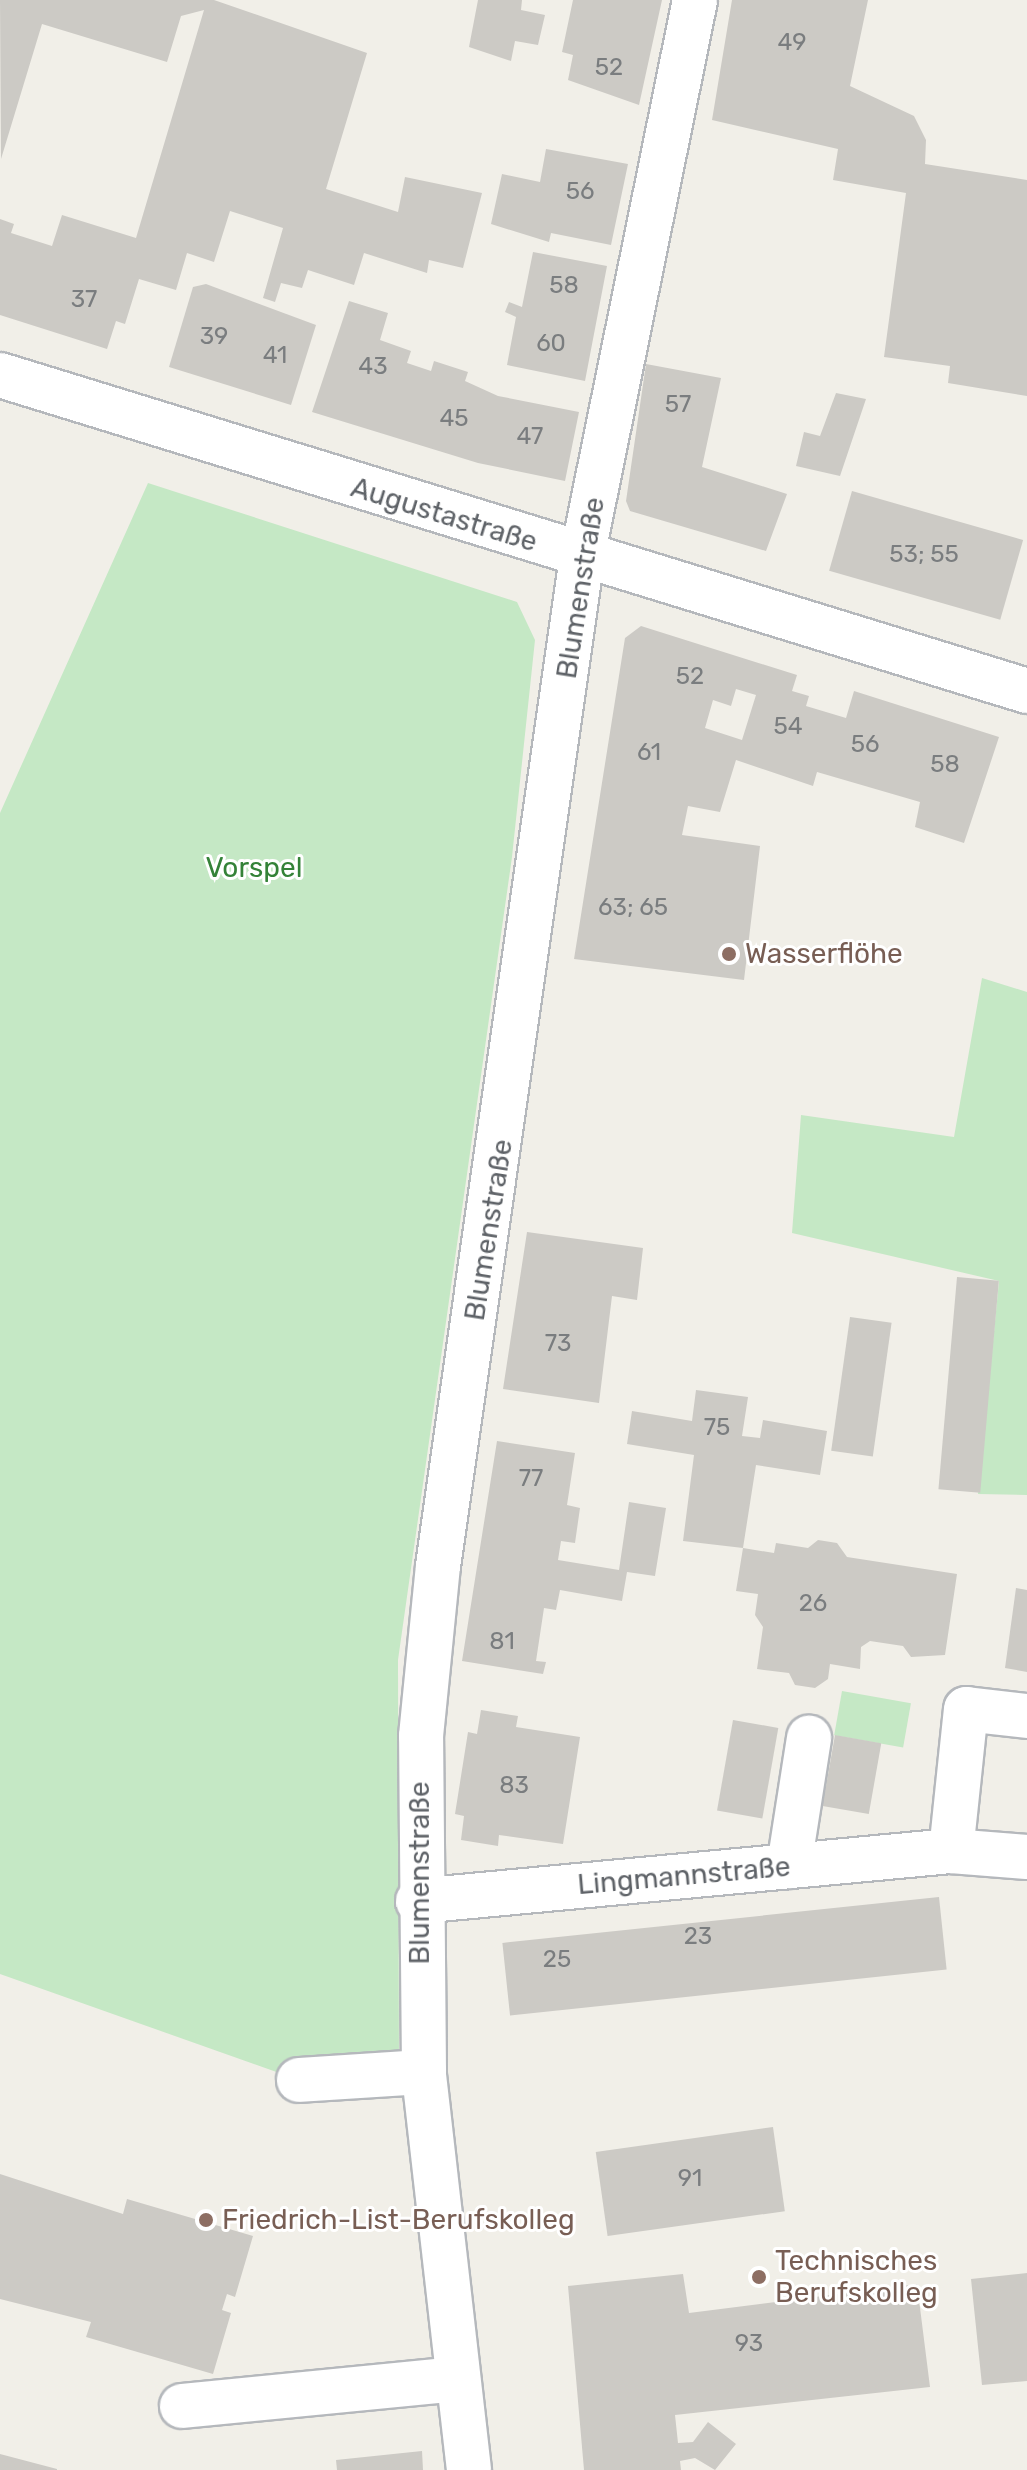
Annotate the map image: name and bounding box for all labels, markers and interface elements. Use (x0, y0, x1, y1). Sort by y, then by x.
house number: 49 (778, 29, 806, 57)
house number: 52 (595, 54, 623, 82)
house number: 56 (566, 178, 594, 206)
house number: 58 (549, 272, 579, 300)
house number: 37 (71, 286, 97, 314)
house number: 39 (200, 323, 228, 351)
house number: 60 (536, 330, 566, 358)
house number: 41 (263, 342, 287, 370)
house number: 43 (358, 353, 388, 381)
house number: 57 (665, 391, 691, 419)
house number: 45 (439, 405, 469, 433)
house number: 47 (517, 423, 543, 451)
street label: Augustastraße (347, 471, 541, 559)
street label: Blumenstraße (550, 495, 612, 681)
house number: 53; 55 (889, 541, 959, 569)
house number: 52 (676, 663, 704, 691)
house number: 54 (773, 713, 803, 741)
house number: 56 (851, 731, 879, 759)
house number: 61 (637, 739, 661, 767)
house number: 58 (930, 751, 960, 779)
park label: Vorspel (205, 851, 303, 885)
house number: 63; 65 (598, 894, 668, 922)
place label: Wasserflöhe (745, 937, 903, 971)
marker: Wasserflöhe (720, 945, 738, 963)
street label: Blumenstraße (458, 1137, 520, 1323)
house number: 73 (545, 1330, 571, 1358)
house number: 75 (704, 1414, 730, 1442)
house number: 77 (519, 1465, 543, 1493)
house number: 26 (799, 1590, 827, 1618)
house number: 81 (489, 1628, 515, 1656)
house number: 83 (499, 1772, 529, 1800)
street label: Blumenstraße (403, 1781, 437, 1965)
street label: Lingmannstraße (576, 1850, 792, 1902)
house number: 23 (684, 1923, 712, 1951)
house number: 25 (543, 1946, 571, 1974)
house number: 91 (678, 2165, 702, 2193)
place label: Friedrich-List-Berufskolleg (222, 2203, 575, 2237)
marker: Friedrich-List-Berufskolleg (197, 2211, 215, 2229)
place label: Technisches Berufskolleg (775, 2244, 938, 2310)
marker: Technisches Berufskolleg (750, 2268, 768, 2286)
house number: 93 (735, 2330, 763, 2358)

